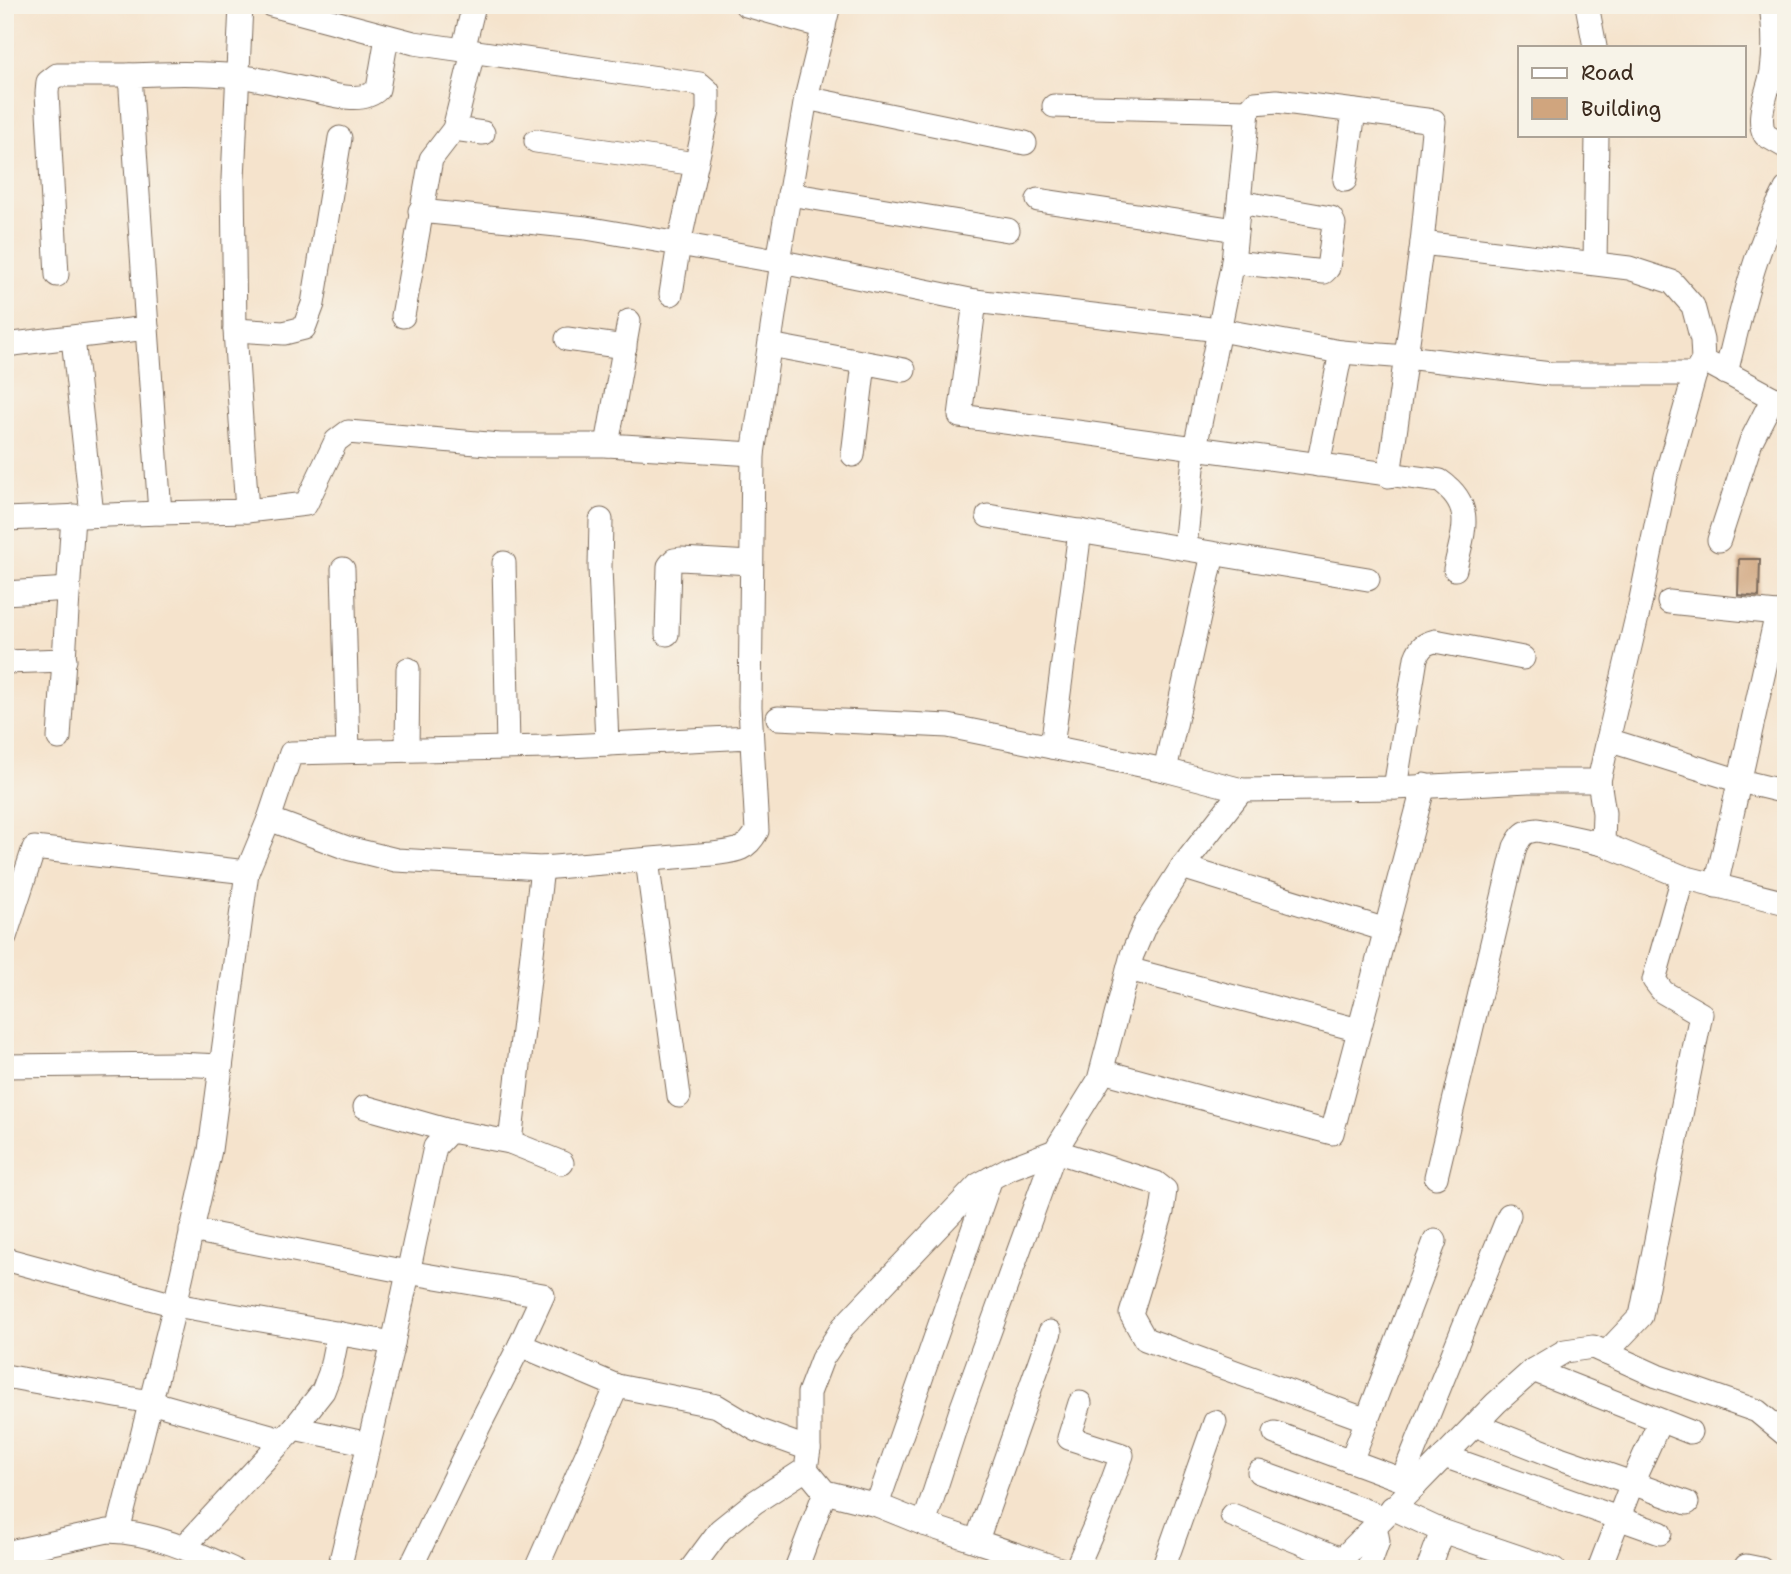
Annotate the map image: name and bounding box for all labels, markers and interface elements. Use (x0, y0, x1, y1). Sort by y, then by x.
legend (1518, 46, 1746, 136)
text: Road (1581, 59, 1634, 87)
text: Building (1581, 95, 1661, 123)

